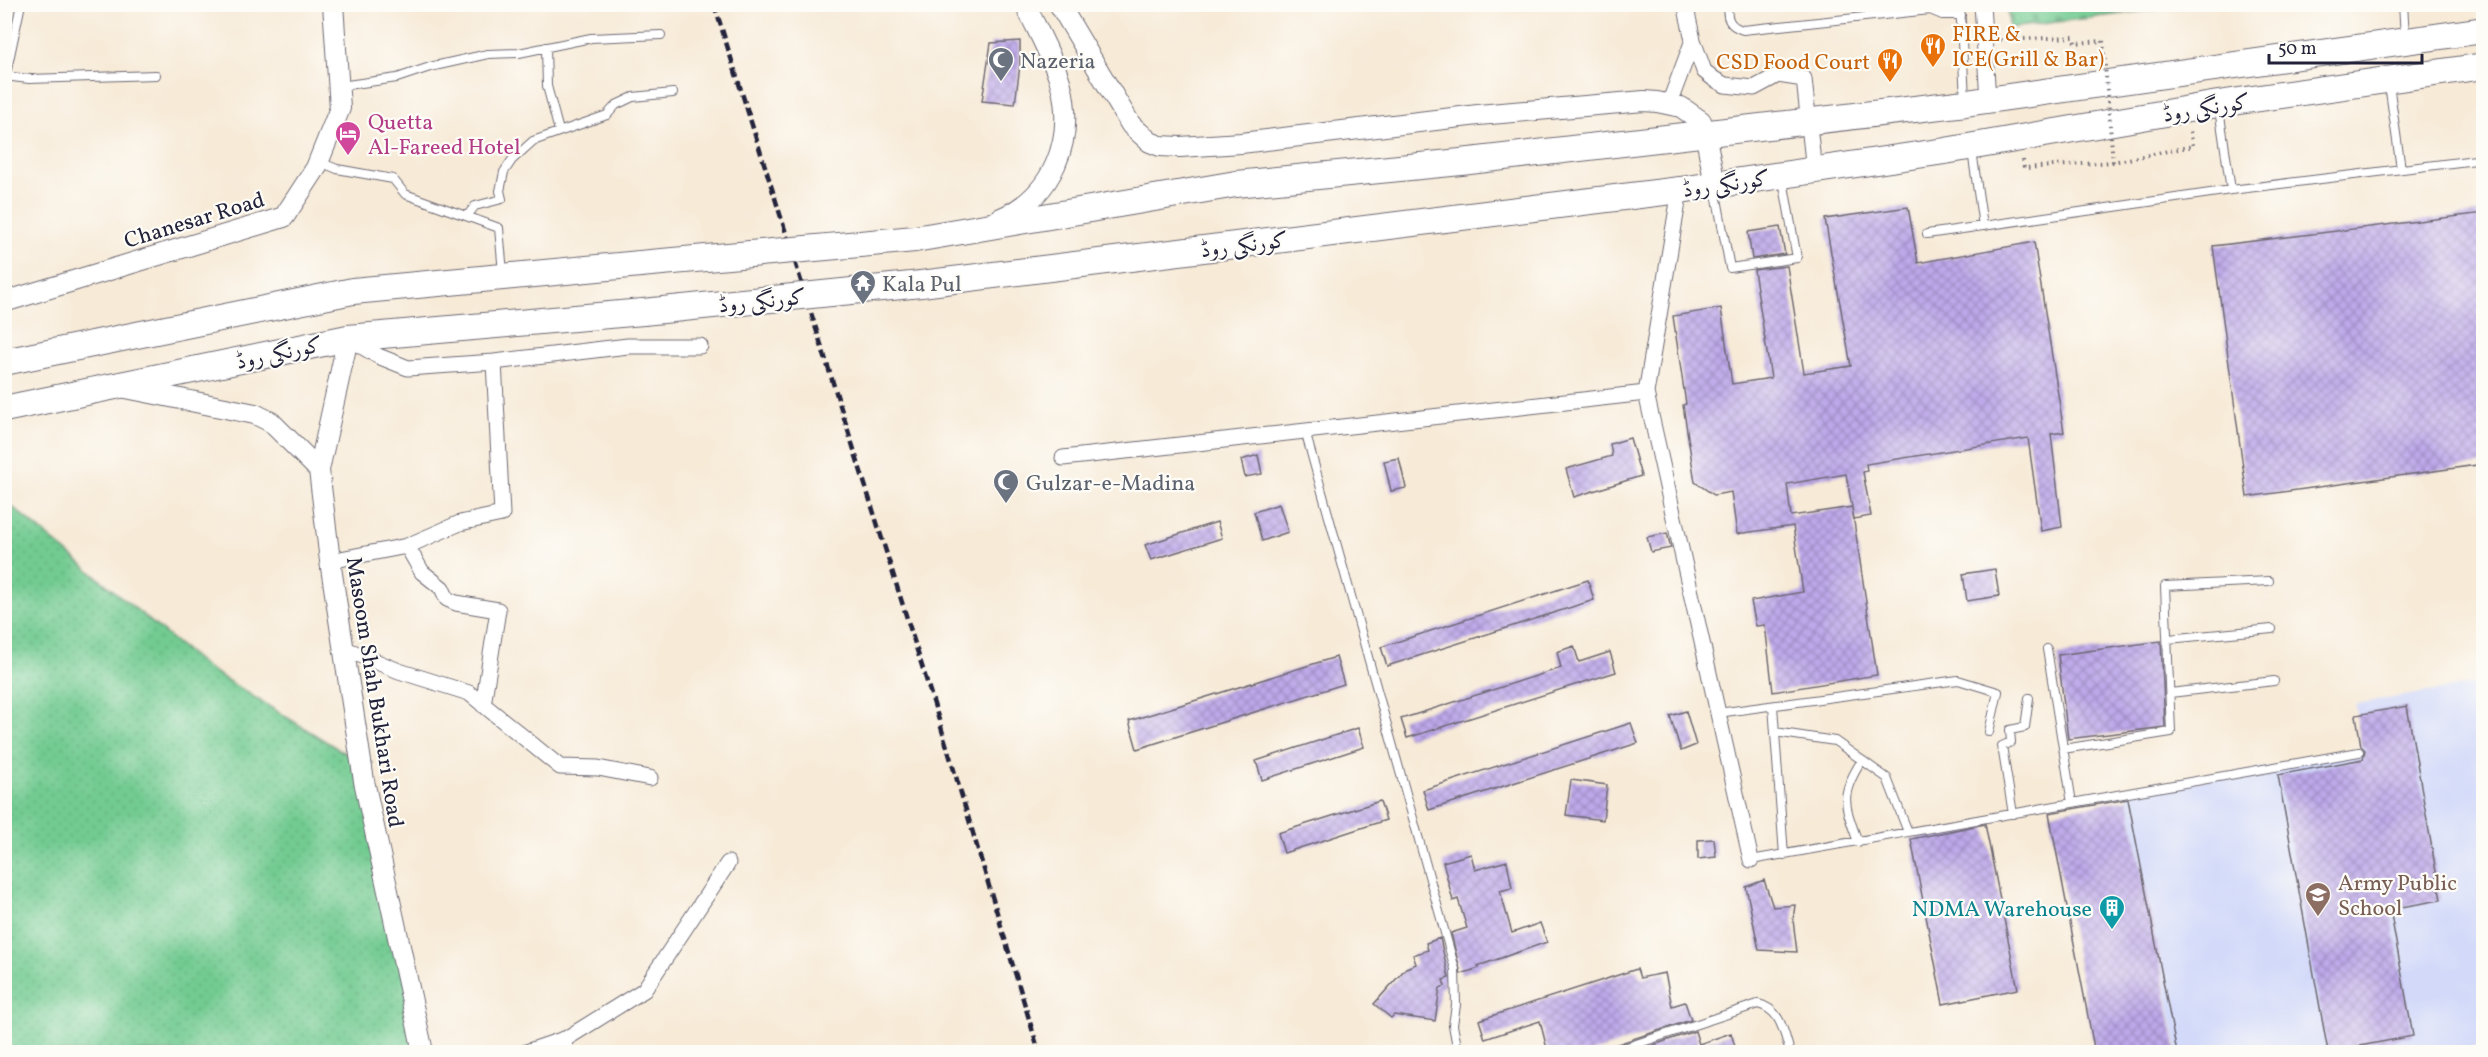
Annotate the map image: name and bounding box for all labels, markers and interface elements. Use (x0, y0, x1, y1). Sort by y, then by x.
place label: FIRE & ICE(Grill & Bar) (1952, 20, 2104, 76)
scale bar (2269, 27, 2422, 65)
restaurant icon: FIRE & ICE(Grill & Bar) (1918, 31, 1948, 69)
text: 50 m (2278, 37, 2317, 62)
mosque icon: Nazeria (986, 45, 1016, 83)
restaurant icon: CSD Food Court (1875, 46, 1905, 84)
place label: Nazeria (1020, 47, 1096, 78)
place label: CSD Food Court (1716, 48, 1870, 79)
street label: کورنگی روڈ (2160, 87, 2252, 132)
place label: Quetta Al-Fareed Hotel (368, 108, 520, 164)
hotel icon: Quetta Al-Fareed Hotel (333, 119, 363, 157)
street label: کورنگی روڈ (1681, 164, 1772, 207)
street label: Chanesar Road (121, 185, 269, 258)
street label: کورنگی روڈ (1199, 226, 1290, 267)
temple icon: Kala Pul (848, 268, 878, 306)
place label: Kala Pul (882, 270, 962, 301)
street label: کورنگی روڈ (717, 282, 808, 323)
street label: کورنگی روڈ (233, 330, 326, 379)
mosque icon: Gulzar-e-Madina (991, 467, 1021, 505)
place label: Gulzar-e-Madina (1026, 469, 1195, 500)
street label: Masoom Shah Bukhari Road (337, 555, 410, 830)
place label: Army Public School (2338, 869, 2457, 925)
school or university icon: Army Public School (2303, 880, 2333, 918)
building icon: NDMA Warehouse (2097, 893, 2127, 931)
place label: NDMA Warehouse (1912, 895, 2092, 926)

